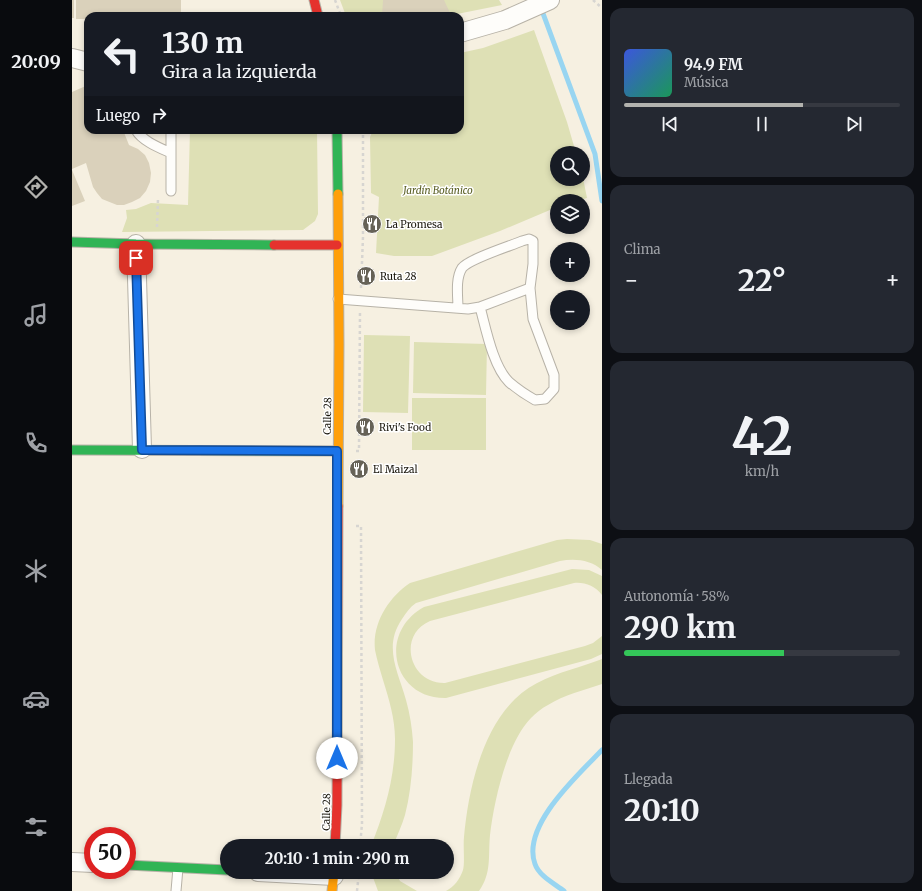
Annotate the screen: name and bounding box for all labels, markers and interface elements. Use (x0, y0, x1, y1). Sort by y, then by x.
text: 130 m (162, 25, 244, 61)
icon: left (96, 28, 148, 80)
text: 20:09 (11, 50, 61, 73)
text: 94.9 FM (684, 55, 743, 74)
text: Gira a la izquierda (162, 60, 317, 83)
text: Música (684, 74, 729, 91)
icon: right (148, 104, 170, 126)
text: Luego (96, 106, 140, 125)
icon: previous (659, 113, 681, 135)
icon: pause (751, 113, 773, 135)
icon: next (843, 113, 865, 135)
map controls (550, 146, 590, 330)
button: search (550, 146, 590, 186)
icon: directions (22, 173, 50, 201)
park label: Jardín Botánico (402, 184, 473, 197)
button: layers (550, 194, 590, 234)
restaurant icon: La Promesa (361, 213, 383, 235)
place label: La Promesa (386, 218, 443, 231)
pin (119, 241, 153, 275)
text: Clima (624, 241, 661, 258)
button: + (550, 242, 590, 282)
icon: arrive (125, 247, 147, 269)
text: 22° (738, 261, 786, 299)
restaurant icon: Ruta 28 (355, 265, 377, 287)
text: − (624, 266, 639, 294)
text: + (885, 266, 900, 294)
place label: Ruta 28 (380, 270, 416, 283)
button: − (550, 290, 590, 330)
icon: music (22, 301, 50, 329)
street label: Calle 28 (321, 397, 334, 435)
text: 42 (731, 404, 793, 469)
restaurant icon: Rivi's Food (354, 416, 376, 438)
place label: Rivi's Food (379, 421, 431, 434)
icon: phone (22, 429, 50, 457)
restaurant icon: El Maizal (348, 458, 370, 480)
place label: El Maizal (373, 463, 418, 476)
text: km/h (745, 463, 779, 480)
icon: climate (22, 557, 50, 585)
text: Autonomía · 58% (624, 588, 729, 605)
text: 290 km (624, 608, 736, 646)
icon: car (22, 685, 50, 713)
position arrow (316, 737, 358, 779)
text: Llegada (624, 771, 673, 788)
text: 20:10 (624, 791, 700, 829)
street label: Calle 28 (320, 793, 333, 831)
icon: filters (22, 813, 50, 841)
speed limit sign: 50 (84, 827, 136, 879)
text: 20:10 · 1 min · 290 m (265, 849, 409, 868)

